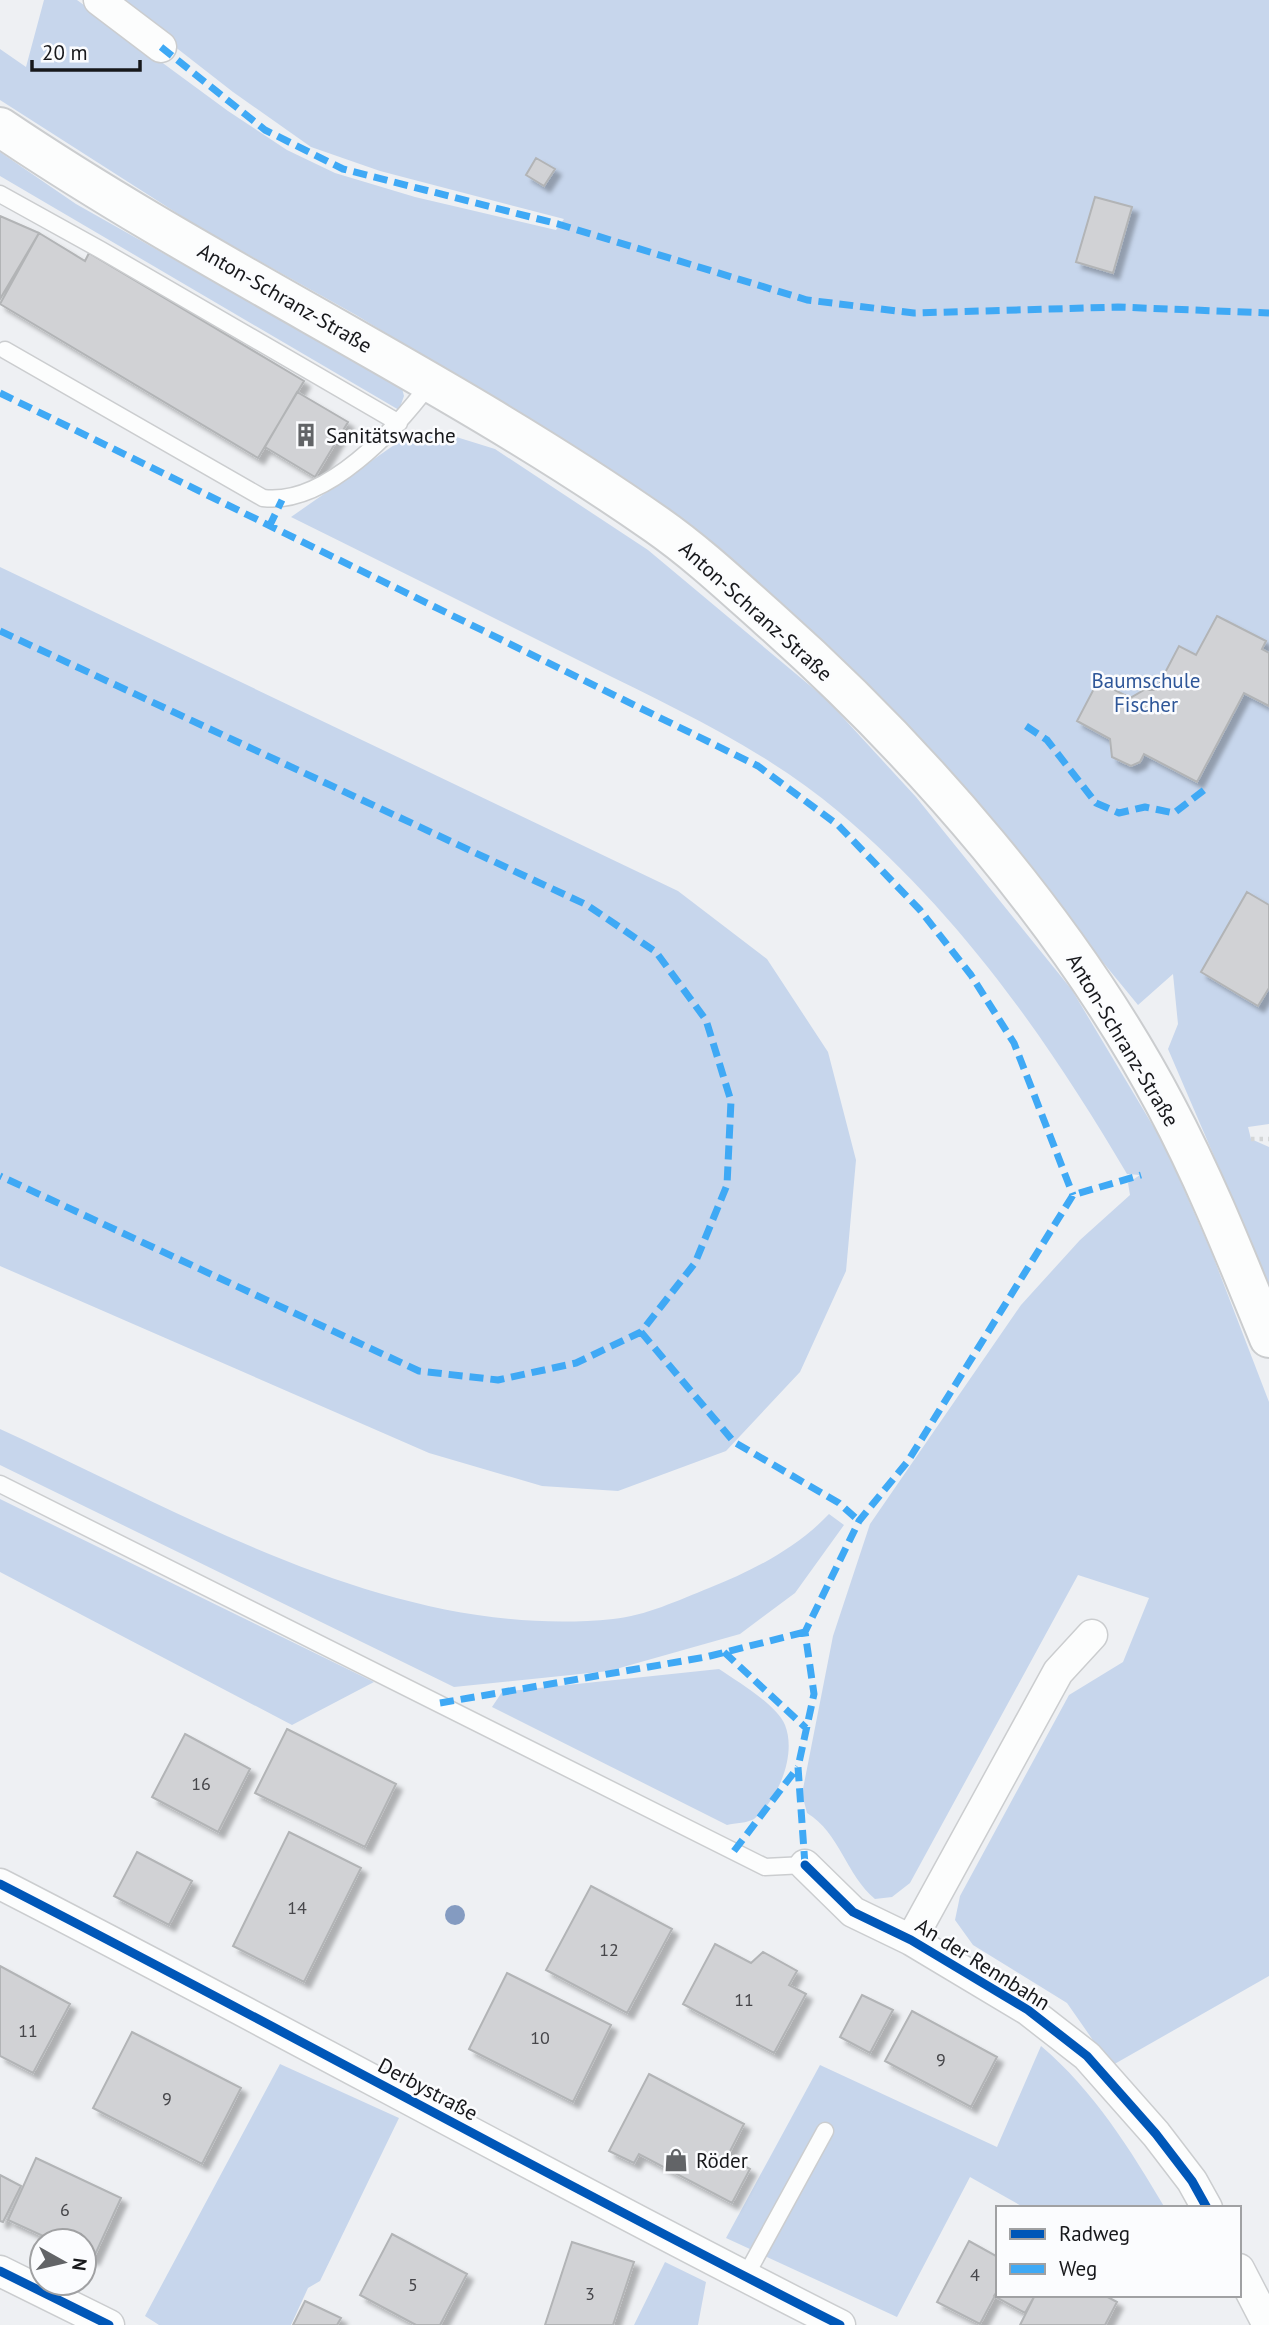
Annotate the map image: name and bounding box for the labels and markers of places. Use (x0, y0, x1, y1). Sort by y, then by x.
building icon: Sanitätswache (292, 421, 320, 449)
place label: Sanitätswache (326, 422, 456, 449)
shop icon: Röder (662, 2146, 690, 2174)
place label: Röder (696, 2147, 748, 2174)

